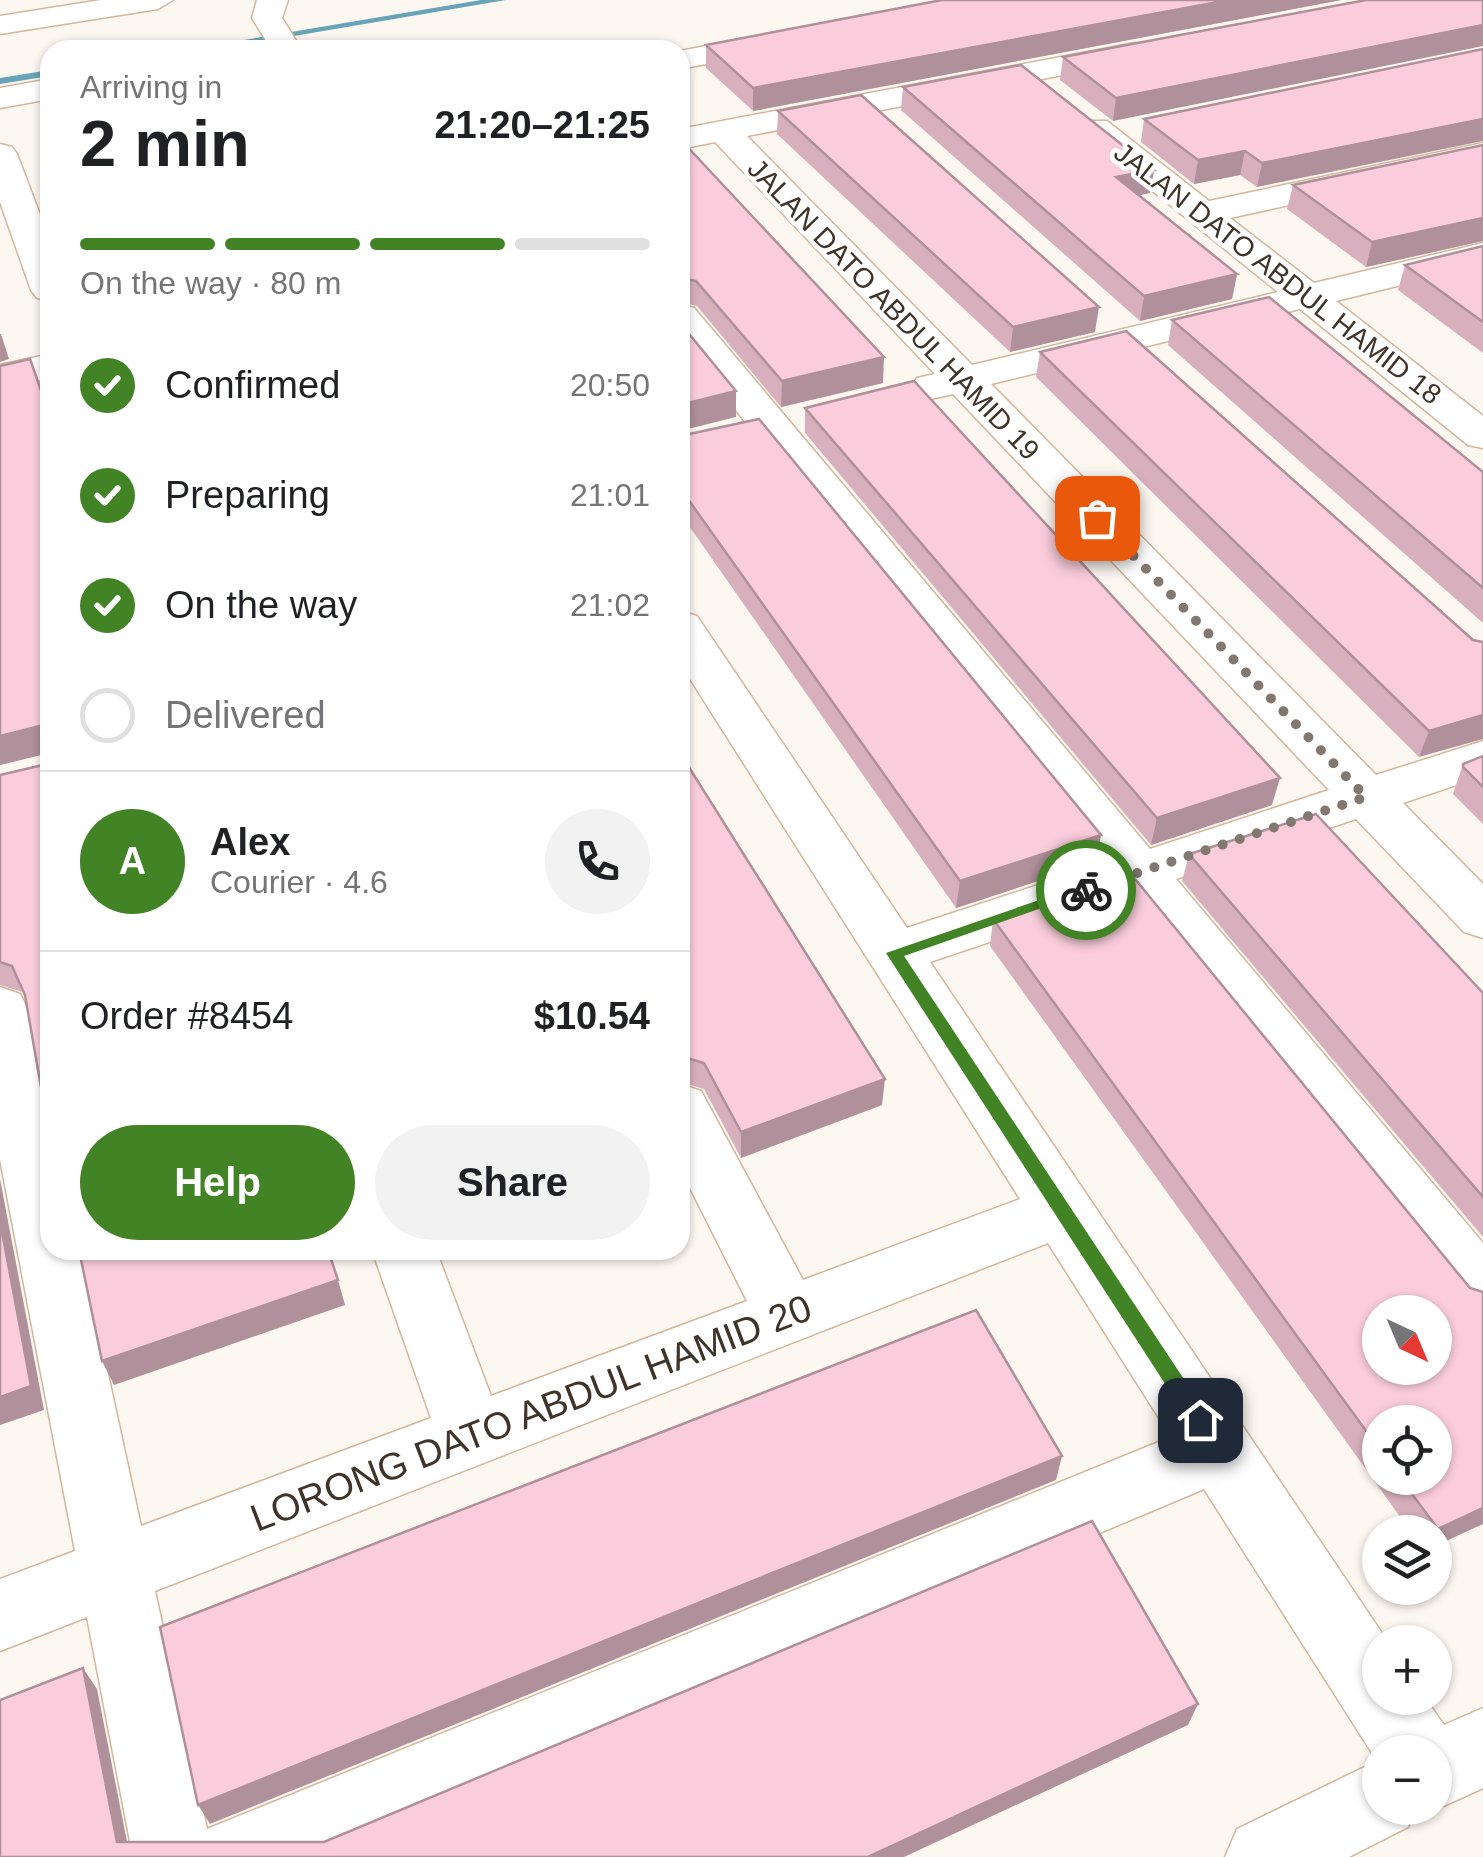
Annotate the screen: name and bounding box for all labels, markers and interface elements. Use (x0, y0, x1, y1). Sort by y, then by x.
text: Arriving in (80, 69, 222, 105)
text: 21:20–21:25 (434, 104, 650, 146)
text: 2 min (80, 107, 250, 180)
street label: JALAN DATO ABDUL HAMID 18 (1108, 136, 1447, 410)
street label: JALAN DATO ABDUL HAMID 19 (742, 153, 1046, 466)
text: On the way · 80 m (80, 265, 341, 301)
icon: check (80, 358, 135, 413)
text: Confirmed (165, 364, 340, 406)
text: 20:50 (570, 367, 650, 403)
icon: check (80, 468, 135, 523)
text: Preparing (165, 474, 330, 516)
pin (1055, 476, 1140, 561)
text: 21:01 (570, 477, 650, 513)
icon: bag (1070, 491, 1125, 546)
icon: check (80, 578, 135, 633)
text: On the way (165, 584, 357, 626)
text: 21:02 (570, 587, 650, 623)
text: Delivered (165, 694, 326, 736)
button: phone (545, 809, 650, 914)
text: Alex (210, 821, 290, 863)
text: A (119, 840, 146, 882)
courier (1036, 840, 1136, 940)
icon: bike (1059, 863, 1114, 918)
text: Courier · 4.6 (210, 864, 388, 900)
text: Order #8454 (80, 995, 293, 1037)
text: $10.54 (534, 995, 650, 1037)
button: Help (80, 1125, 355, 1240)
button: Share (375, 1125, 650, 1240)
street label: LORONG DATO ABDUL HAMID 20 (245, 1286, 817, 1540)
north arrow (1362, 1295, 1452, 1385)
map controls (1362, 1295, 1452, 1825)
pin (1158, 1378, 1243, 1463)
icon: home (1173, 1393, 1228, 1448)
button: locate (1362, 1405, 1452, 1495)
button: layers (1362, 1515, 1452, 1605)
button: + (1362, 1625, 1452, 1715)
button: − (1362, 1735, 1452, 1825)

